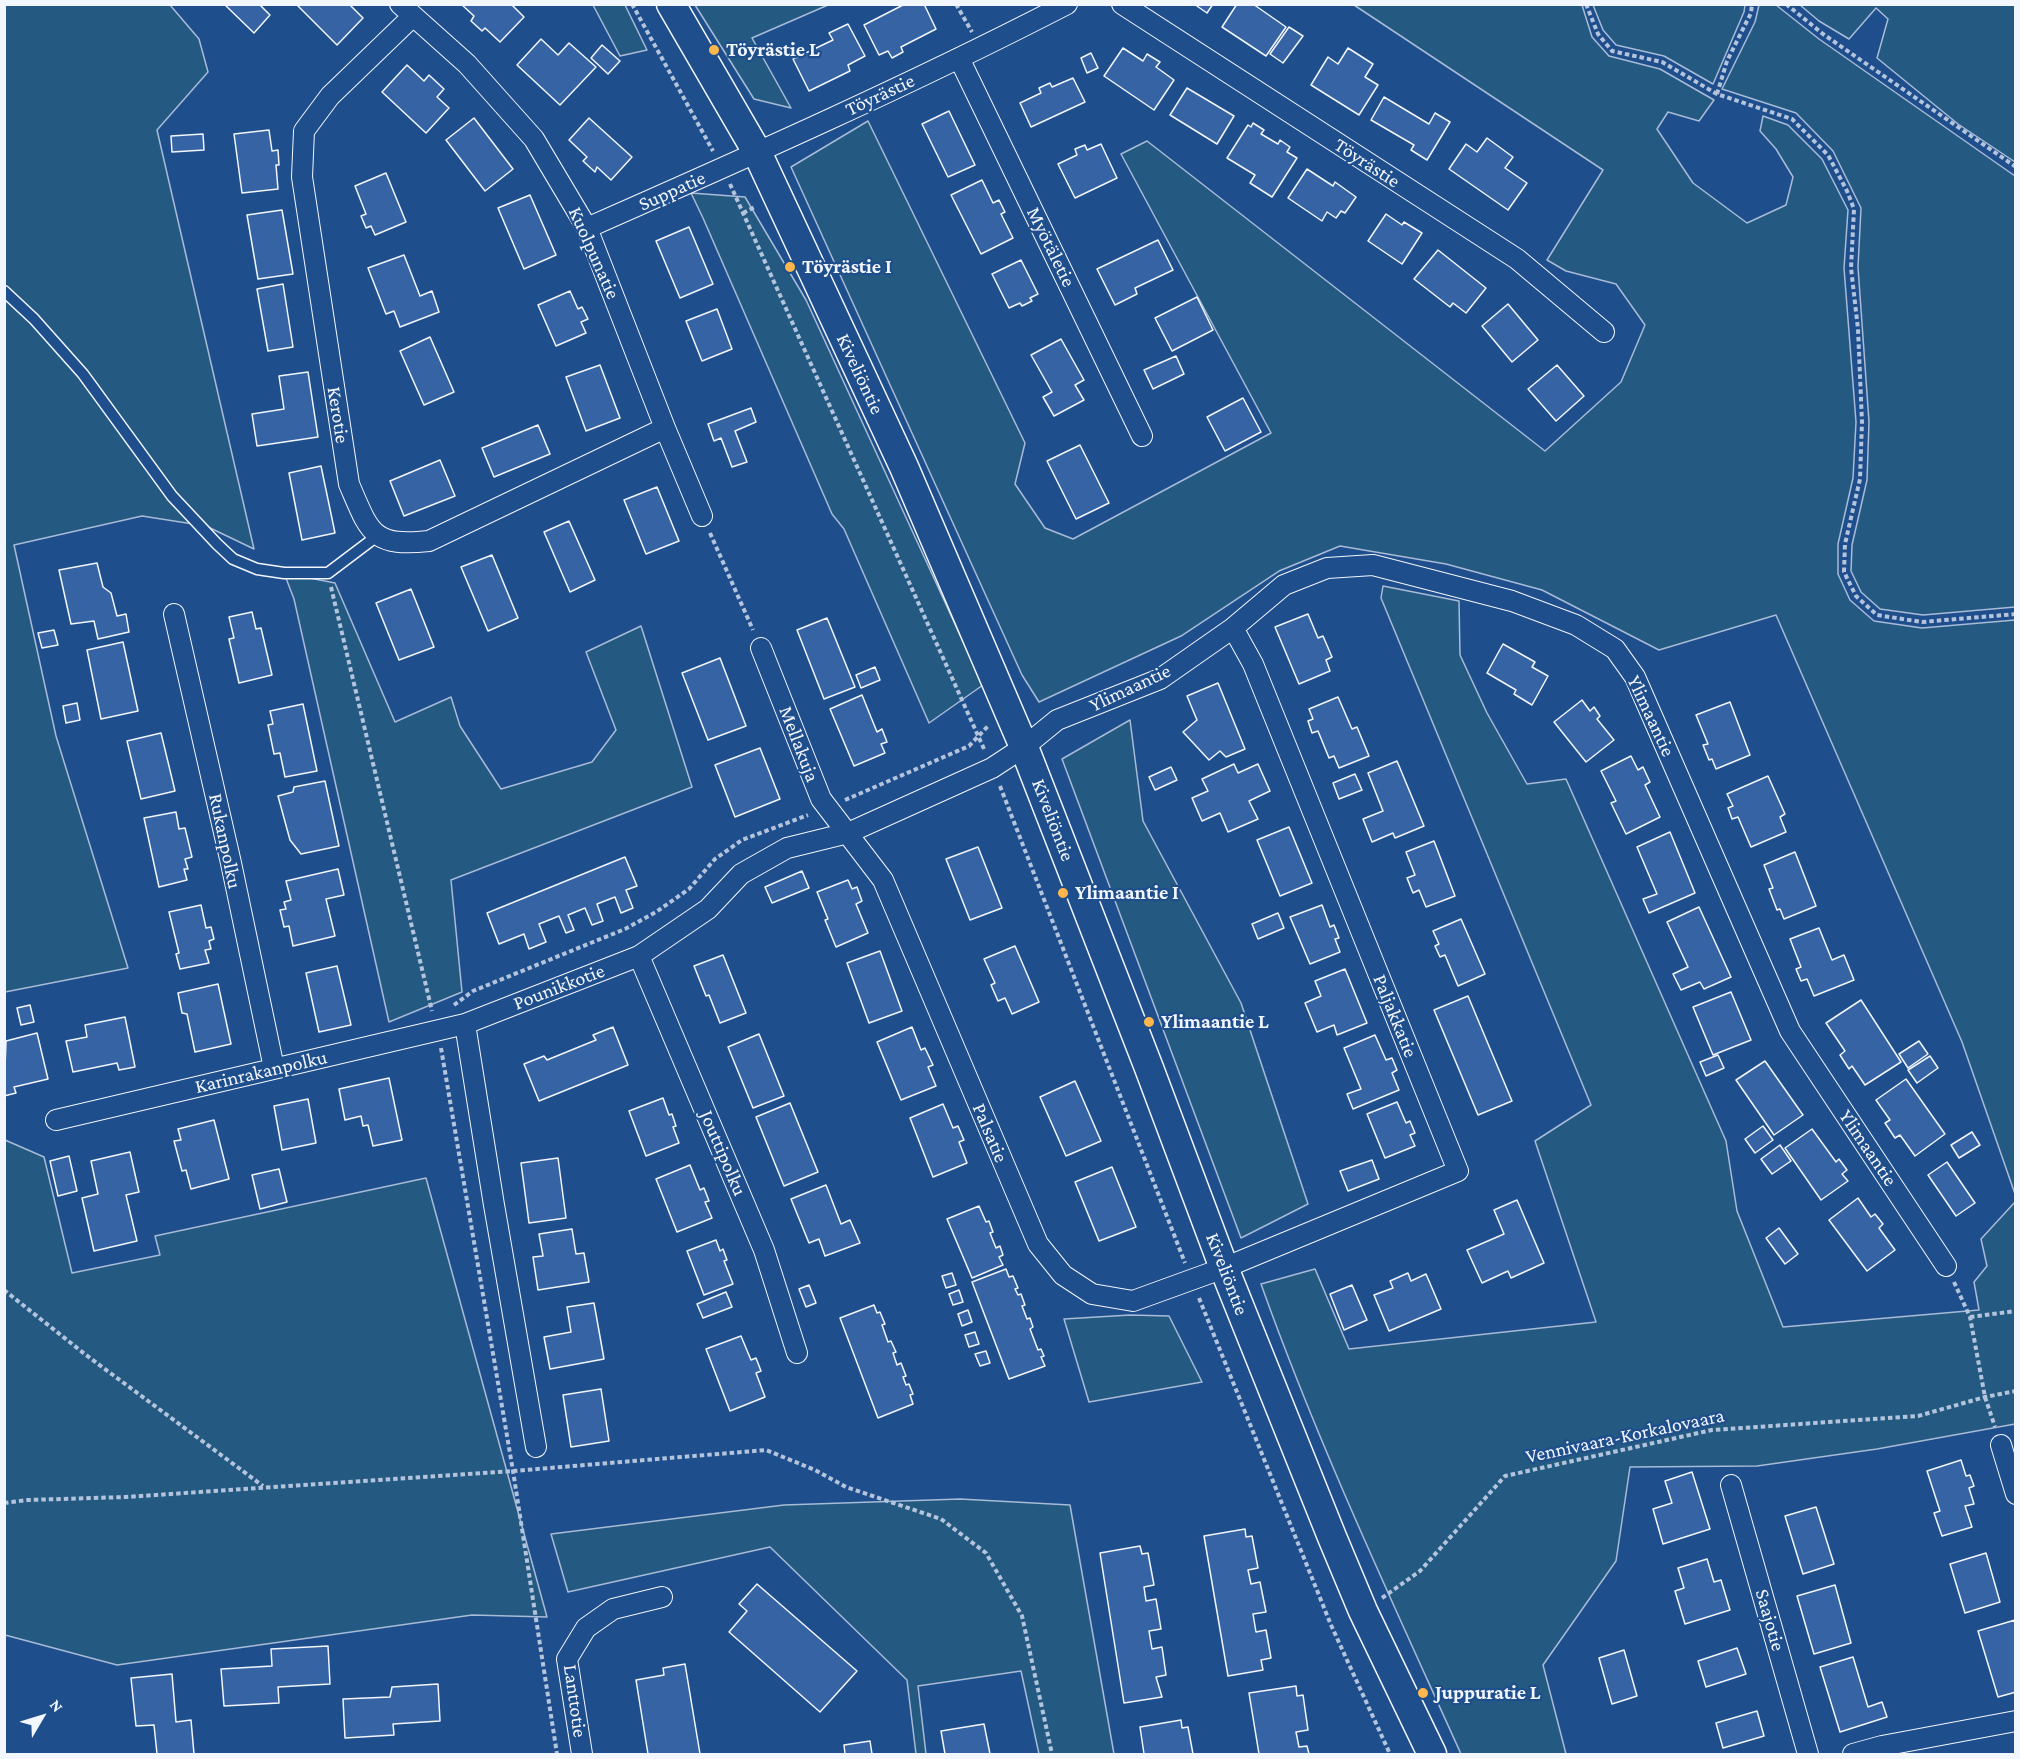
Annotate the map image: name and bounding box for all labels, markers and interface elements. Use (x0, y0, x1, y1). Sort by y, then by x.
place label: Töyrästie L (726, 38, 820, 62)
marker: Töyrästie L (707, 43, 721, 57)
street label: Töyrästie (842, 69, 918, 121)
street label: Töyrästie (1330, 133, 1404, 193)
street label: Suppatie (635, 166, 709, 216)
street label: Kuolpunatie (563, 203, 625, 303)
street label: Myötäletie (1021, 203, 1081, 291)
place label: Töyrästie I (802, 255, 892, 279)
marker: Töyrästie I (783, 260, 797, 274)
street label: Kiveliöntie (831, 330, 889, 418)
street label: Kerotie (322, 385, 354, 445)
street label: Ylimaantie (1085, 659, 1175, 717)
street label: Ylimaantie (1622, 671, 1680, 761)
street label: Mellakuja (774, 703, 824, 785)
street label: Kiveliöntie (1026, 775, 1080, 865)
street label: Rukanpolku (203, 791, 247, 891)
place label: Ylimaantie I (1075, 881, 1179, 905)
marker: Ylimaantie I (1056, 886, 1070, 900)
street label: Pounikkotie (510, 959, 608, 1015)
street label: Paljakkatie (1368, 971, 1422, 1061)
place label: Ylimaantie L (1161, 1010, 1269, 1034)
marker: Ylimaantie L (1142, 1015, 1156, 1029)
street label: Karinrakanpolku (193, 1045, 329, 1099)
street label: Palsatie (967, 1100, 1013, 1166)
street label: Ylimaantie (1834, 1105, 1902, 1191)
street label: Jouttipolku (694, 1107, 752, 1199)
street label: Kiveliöntie (1200, 1229, 1254, 1319)
street label: Vennivaara-Korkalovaara (1523, 1403, 1727, 1469)
street label: Saajotie (1750, 1586, 1790, 1654)
street label: Lanttotie (558, 1663, 592, 1739)
place label: Juppuratie L (1435, 1681, 1541, 1705)
marker: Juppuratie L (1416, 1686, 1430, 1700)
north arrow (12, 1687, 72, 1747)
text: N (47, 1696, 67, 1715)

